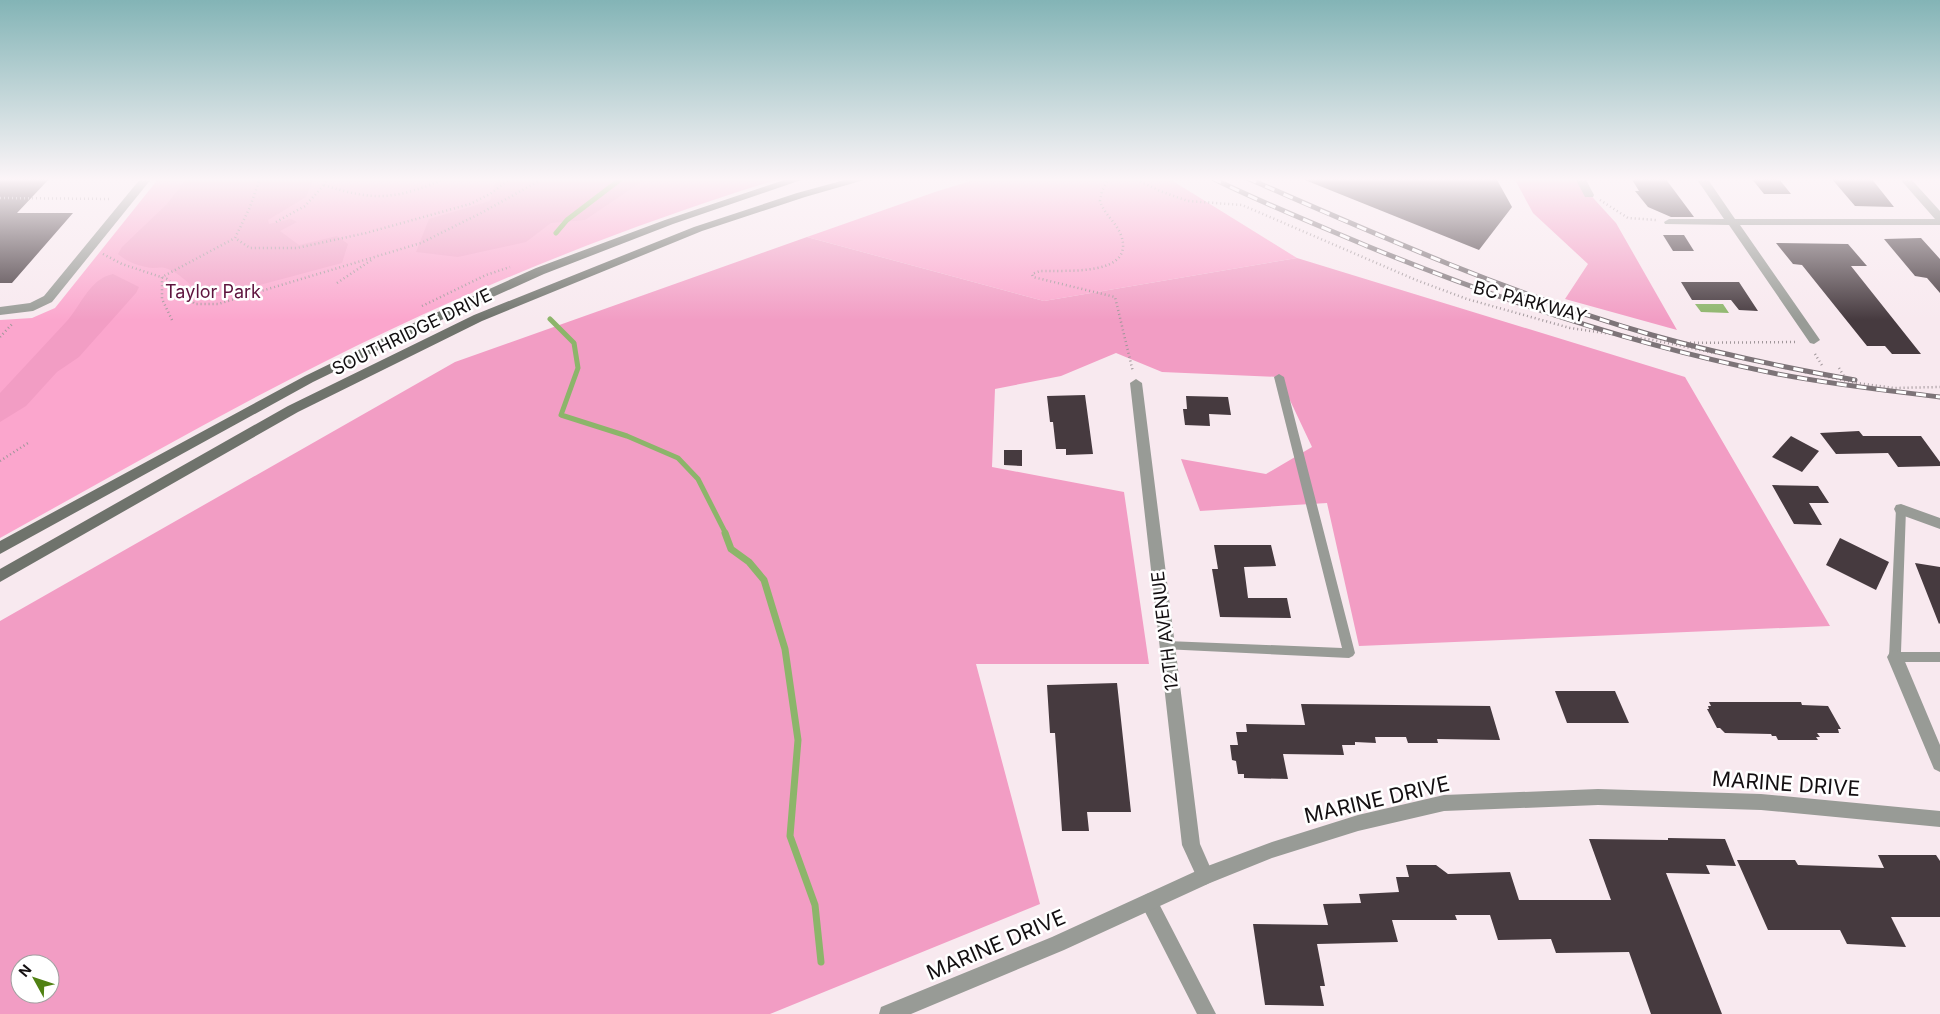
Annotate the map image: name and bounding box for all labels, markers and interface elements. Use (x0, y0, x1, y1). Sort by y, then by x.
street label: BC PARKWAY (1471, 276, 1589, 327)
park label: Taylor Park (165, 281, 261, 302)
street label: SOUTHRIDGE DRIVE (328, 284, 495, 379)
street label: 12TH AVENUE (1147, 570, 1182, 692)
street label: MARINE DRIVE (1711, 766, 1861, 801)
street label: MARINE DRIVE (1302, 771, 1452, 828)
street label: MARINE DRIVE (923, 904, 1069, 985)
north arrow (10, 954, 60, 1004)
text: N (15, 961, 35, 980)

